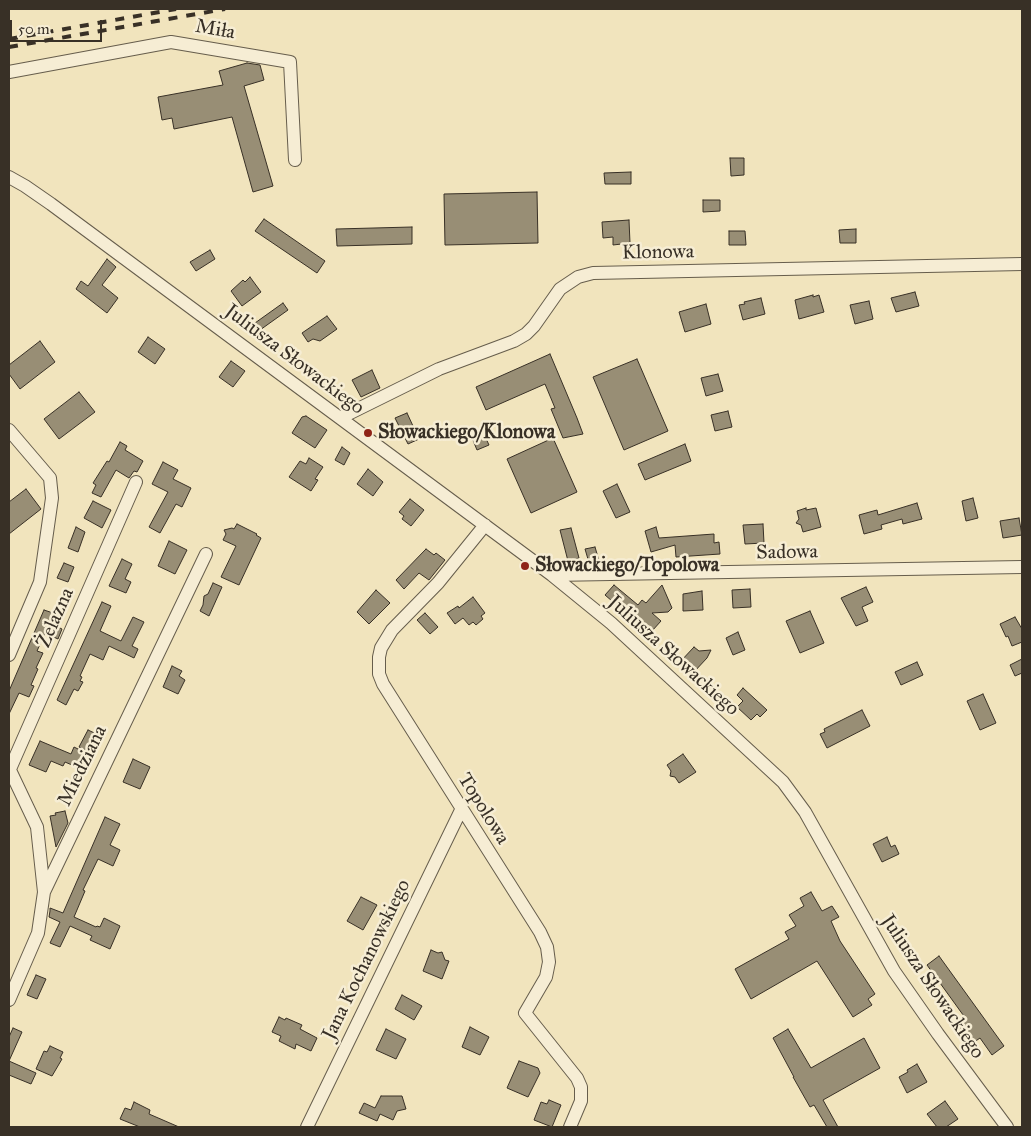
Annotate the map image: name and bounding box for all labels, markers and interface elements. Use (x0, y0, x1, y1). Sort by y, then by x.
scale bar (12, 10, 105, 42)
street label: Miła (193, 15, 237, 45)
text: 50 m (18, 20, 50, 38)
street label: Klonowa (622, 240, 694, 266)
street label: Juliusza Słowackiego (219, 300, 369, 420)
place label: Słowackiego/Klonowa (378, 421, 555, 445)
marker: Słowackiego/Klonowa (362, 427, 374, 439)
street label: Sadowa (756, 540, 818, 566)
place label: Słowackiego/Topolowa (535, 554, 719, 578)
marker: Słowackiego/Topolowa (519, 560, 531, 572)
street label: Żelazna (32, 584, 80, 652)
street label: Juliusza Słowackiego (602, 591, 744, 721)
street label: Miedziana (53, 722, 113, 810)
street label: Topolowa (452, 769, 514, 849)
street label: Jana Kochanowskiego (318, 876, 416, 1044)
street label: Juliusza Słowackiego (875, 910, 989, 1064)

